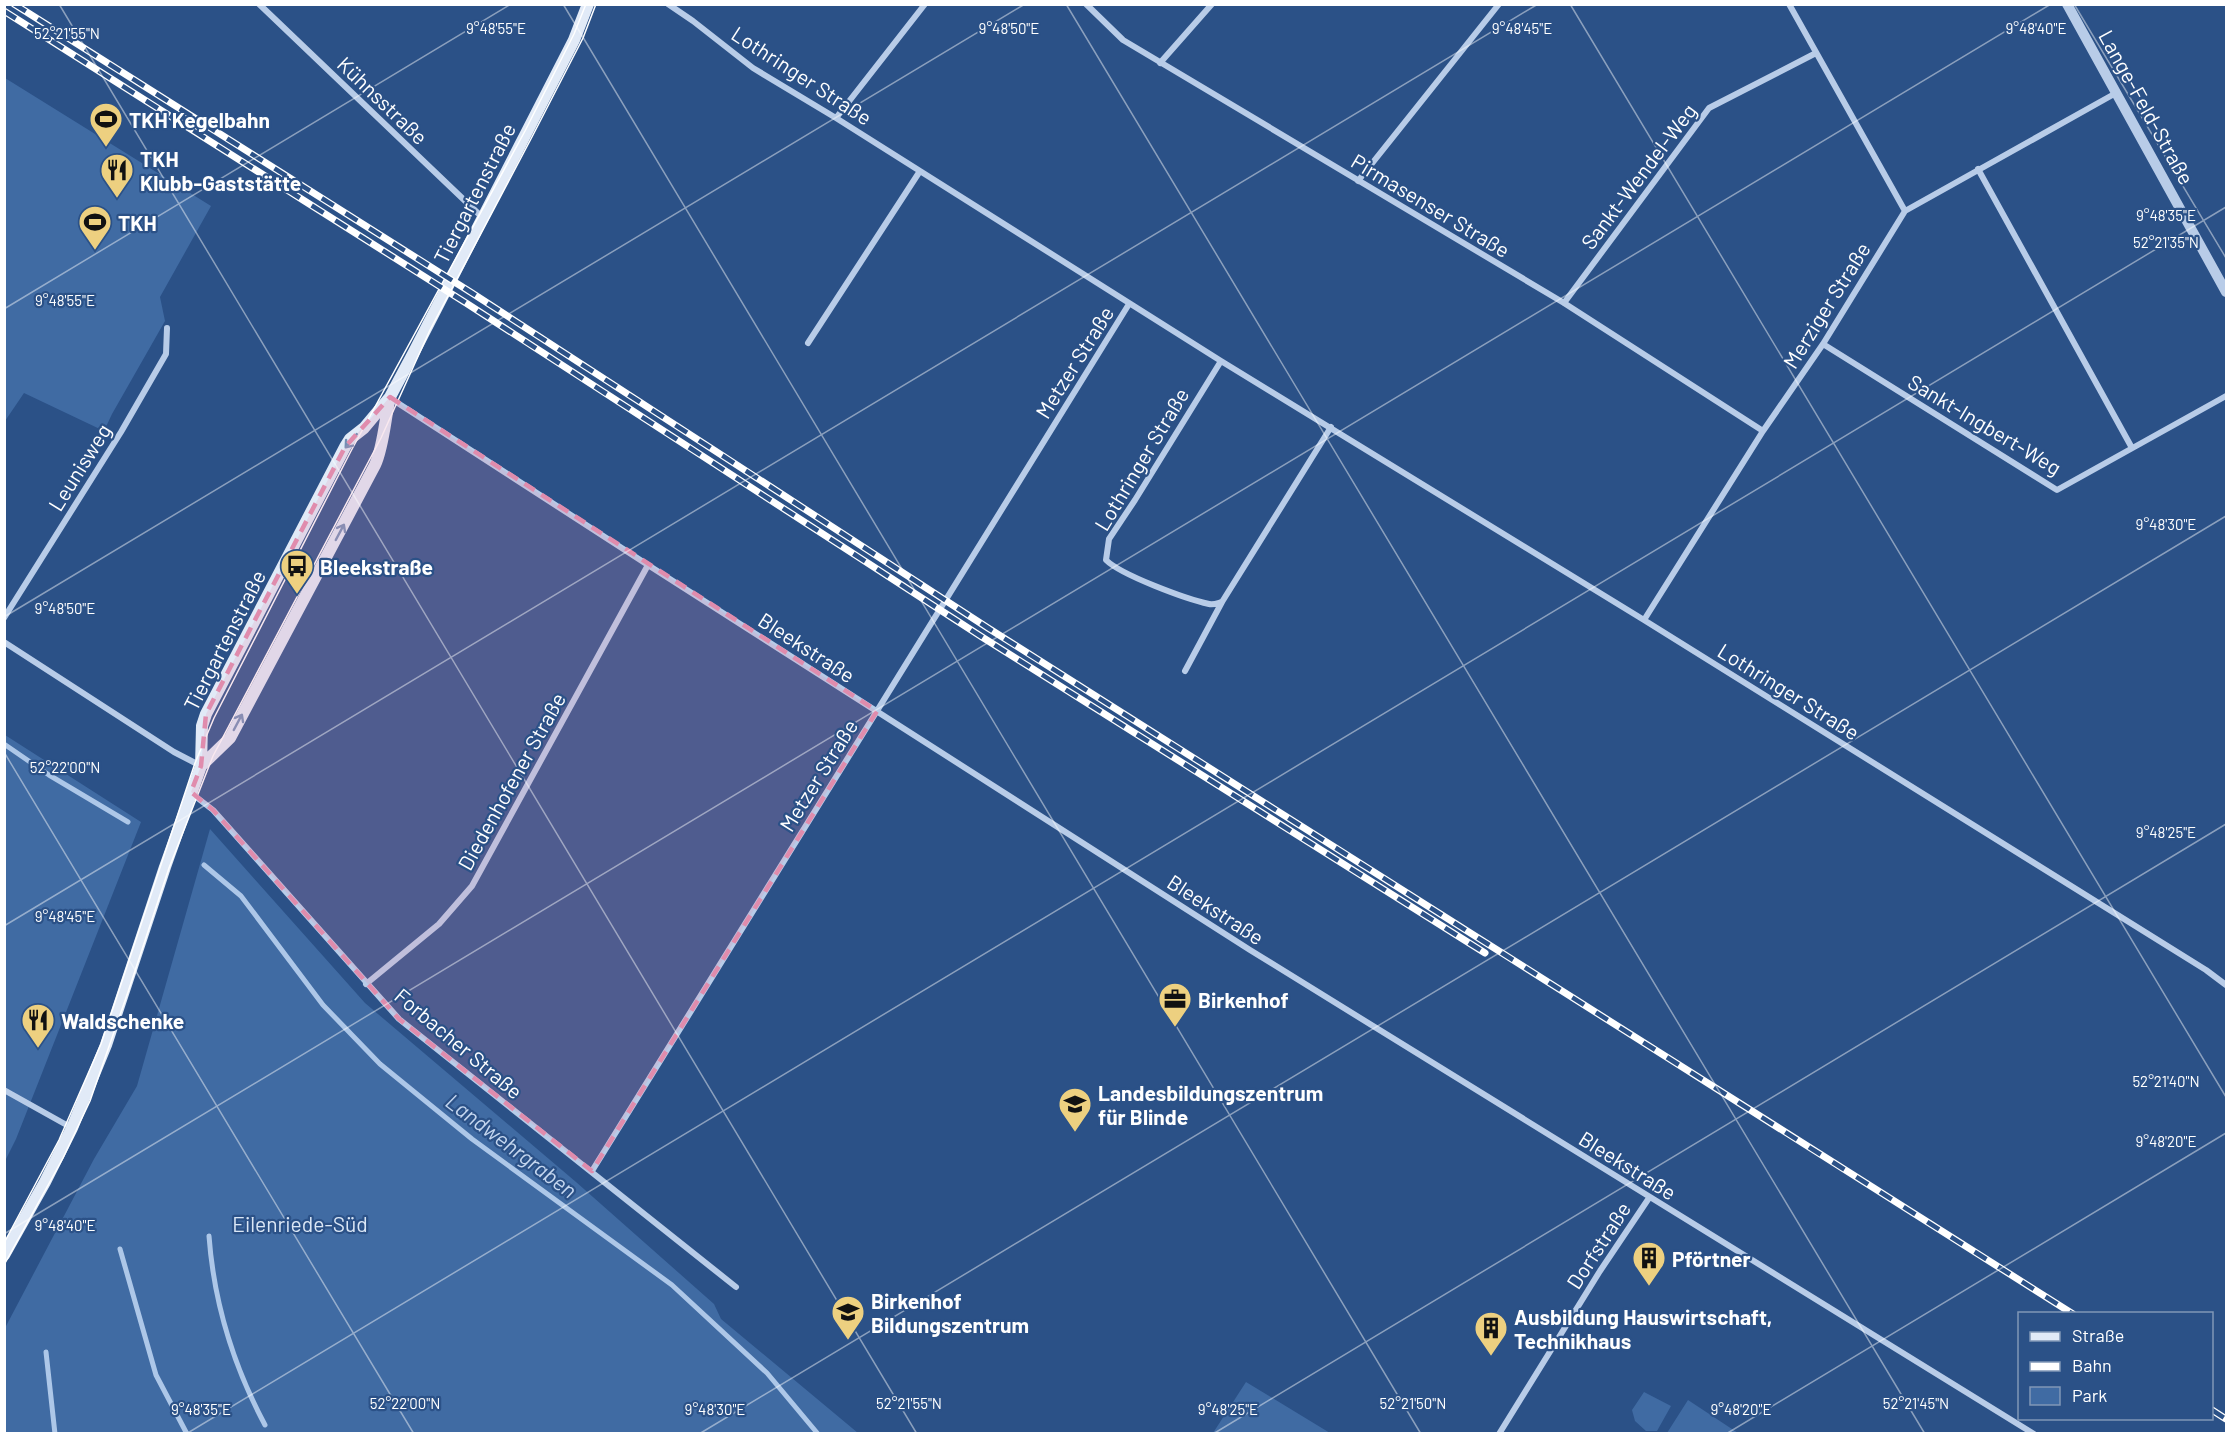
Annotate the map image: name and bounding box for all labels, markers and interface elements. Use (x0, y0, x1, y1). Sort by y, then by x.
text: 9°48'55"E (466, 19, 526, 37)
text: 9°48'50"E (979, 19, 1039, 37)
text: 9°48'45"E (1492, 19, 1552, 37)
text: 9°48'40"E (2005, 19, 2067, 37)
street label: Lothringer Straße (727, 20, 877, 130)
text: 52°21'55"N (34, 24, 100, 42)
street label: Lange-Feld-Straße (2094, 25, 2200, 189)
street label: Kühnsstraße (333, 51, 433, 149)
street label: Sankt-Wendel-Weg (1575, 98, 1701, 254)
sports icon: TKH Kegelbahn (88, 101, 124, 148)
place label: TKH Kegelbahn (129, 107, 270, 132)
street label: Tiergartenstraße (428, 119, 520, 267)
place label: TKH Klubb-Gaststätte (140, 146, 301, 195)
street label: Pirmasenser Straße (1347, 148, 1515, 262)
restaurant icon: TKH Klubb-Gaststätte (99, 152, 135, 199)
sports icon: TKH (77, 204, 113, 251)
text: 9°48'35"E (2136, 206, 2196, 224)
place label: TKH (118, 210, 157, 235)
text: 52°21'35"N (2133, 233, 2199, 251)
street label: Merziger Straße (1777, 237, 1875, 373)
text: 9°48'55"E (35, 291, 95, 309)
street label: Metzer Straße (1030, 301, 1118, 423)
street label: Sankt-Ingbert-Weg (1904, 368, 2066, 480)
street label: Lothringer Straße (1089, 383, 1193, 535)
street label: Leunisweg (43, 419, 115, 515)
one-way arrow (345, 433, 358, 449)
text: 9°48'30"E (2136, 515, 2196, 533)
one-way arrow (335, 523, 346, 541)
bus stop icon: Bleekstraße (279, 548, 315, 595)
place label: Bleekstraße (320, 554, 433, 579)
street label: Tiergartenstraße (178, 566, 270, 714)
text: 9°48'50"E (35, 599, 95, 617)
street label: Bleekstraße (754, 607, 860, 687)
street label: Lothringer Straße (1714, 637, 1864, 745)
street label: Diedenhofener Straße (452, 688, 570, 874)
one-way arrow (232, 714, 244, 731)
street label: Metzer Straße (774, 714, 862, 836)
text: 52°22'00"N (30, 758, 100, 776)
text: 9°48'25"E (2136, 823, 2196, 841)
street label: Bleekstraße (1163, 869, 1269, 949)
text: 9°48'45"E (35, 907, 95, 925)
office icon: Birkenhof (1157, 981, 1193, 1028)
street label: Forbacher Straße (390, 982, 528, 1104)
place label: Birkenhof (1198, 987, 1289, 1012)
restaurant icon: Waldschenke (20, 1002, 56, 1049)
place label: Waldschenke (61, 1008, 184, 1033)
text: 52°21'40"N (2132, 1072, 2200, 1090)
place label: Landesbildungszentrum für Blinde (1098, 1080, 1323, 1129)
school or university icon: Landesbildungszentrum für Blinde (1057, 1086, 1093, 1133)
water label: Landwehrgraben (441, 1087, 583, 1203)
street label: Bleekstraße (1575, 1125, 1681, 1205)
text: 9°48'20"E (2135, 1132, 2197, 1150)
street label: Dorfstraße (1561, 1197, 1635, 1293)
park label: Eilenriede-Süd (232, 1211, 368, 1236)
text: 9°48'40"E (34, 1216, 96, 1234)
building icon: Pförtner (1631, 1240, 1667, 1287)
place label: Pförtner (1672, 1246, 1751, 1271)
place label: Birkenhof Bildungszentrum (871, 1288, 1029, 1337)
school or university icon: Birkenhof Bildungszentrum (830, 1294, 866, 1341)
place label: Ausbildung Hauswirtschaft, Technikhaus (1514, 1304, 1772, 1353)
building icon: Ausbildung Hauswirtschaft, Technikhaus (1473, 1310, 1509, 1357)
legend (2018, 1312, 2213, 1420)
text: Straße (2072, 1324, 2124, 1346)
text: Bahn (2072, 1354, 2112, 1376)
text: Park (2072, 1384, 2107, 1406)
text: 52°22'00"N (370, 1394, 440, 1412)
text: 52°21'55"N (876, 1394, 942, 1412)
text: 52°21'50"N (1380, 1394, 1446, 1412)
text: 52°21'45"N (1883, 1394, 1949, 1412)
text: 9°48'35"E (171, 1400, 231, 1418)
text: 9°48'30"E (685, 1400, 745, 1418)
text: 9°48'25"E (1198, 1400, 1258, 1418)
text: 9°48'20"E (1710, 1400, 1772, 1418)

